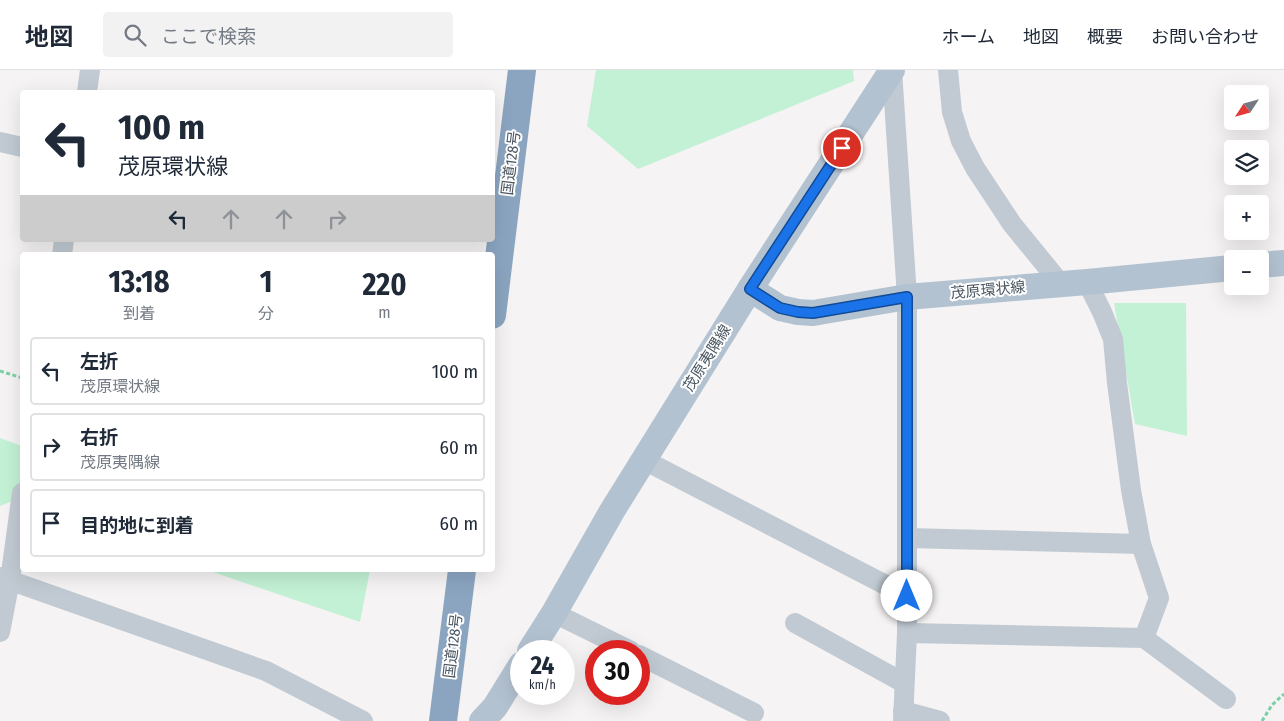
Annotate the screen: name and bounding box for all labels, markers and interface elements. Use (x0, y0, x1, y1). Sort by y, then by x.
search box (103, 12, 453, 57)
icon: search (121, 21, 149, 49)
text: 地図 (25, 23, 73, 51)
text: ここで検索 (161, 25, 256, 48)
text: ホーム (942, 26, 995, 48)
text: 地図 (1023, 26, 1059, 48)
text: 概要 (1087, 26, 1123, 48)
text: お問い合わせ (1151, 26, 1259, 48)
north arrow (1224, 85, 1269, 130)
map controls (1224, 85, 1269, 295)
text: 100 m (118, 106, 205, 148)
icon: left (35, 110, 100, 175)
pin (821, 127, 863, 169)
street label: 国道128号 (498, 130, 524, 196)
icon: arrive (828, 134, 856, 162)
button: layers (1224, 140, 1269, 185)
text: 茂原環状線 (118, 153, 228, 180)
button: + (1224, 195, 1269, 240)
icon: left (164, 205, 192, 233)
icon: ahead (217, 205, 245, 233)
icon: ahead (270, 205, 298, 233)
icon: right (323, 205, 351, 233)
button: − (1224, 250, 1269, 295)
text: 13:18 (108, 264, 170, 300)
text: 1 (260, 264, 272, 300)
text: 220 (362, 267, 407, 303)
street label: 茂原環状線 (950, 278, 1026, 302)
text: m (378, 303, 391, 322)
text: 到着 (123, 304, 155, 323)
text: 分 (258, 304, 274, 323)
street label: 茂原夷隅線 (679, 321, 735, 395)
text: 左折 (80, 350, 118, 373)
icon: left (37, 357, 65, 385)
text: 100 m (432, 360, 478, 383)
text: 茂原環状線 (80, 377, 160, 396)
text: 右折 (80, 426, 118, 449)
icon: right (37, 433, 65, 461)
text: 60 m (440, 436, 478, 459)
text: 茂原夷隅線 (80, 453, 160, 472)
icon: arrive (37, 509, 65, 537)
text: 60 m (440, 512, 478, 535)
text: 目的地に到着 (80, 514, 194, 537)
position arrow (880, 569, 932, 621)
street label: 国道128号 (440, 613, 466, 679)
speed limit sign: 30 (585, 640, 650, 705)
text: 24 (531, 651, 554, 681)
text: km/h (529, 678, 556, 692)

